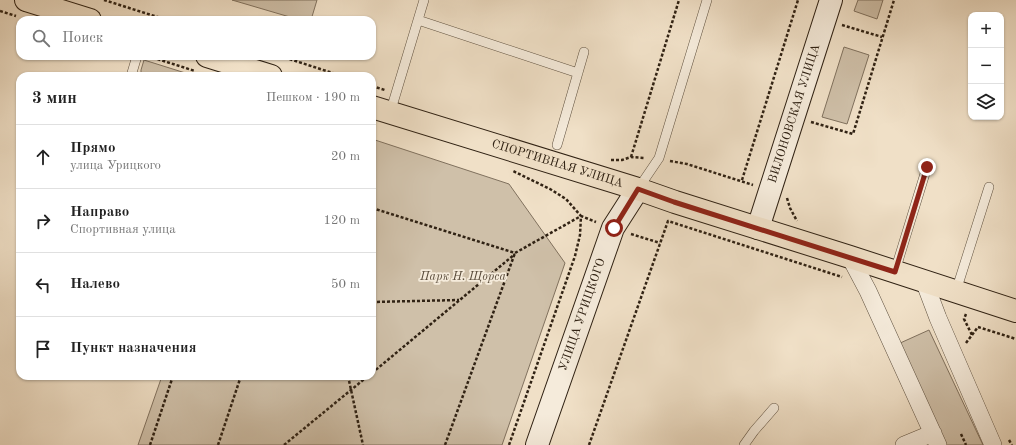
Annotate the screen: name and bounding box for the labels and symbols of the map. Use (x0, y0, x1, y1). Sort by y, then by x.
street label: ВИЛОНОВСКАЯ УЛИЦА (767, 43, 822, 185)
street label: СПОРТИВНАЯ УЛИЦА (490, 138, 625, 190)
route end (918, 158, 936, 176)
route start (605, 219, 623, 237)
street label: УЛИЦА УРИЦКОГО (557, 257, 608, 373)
park label: Парк Н. Щорса (419, 271, 506, 283)

